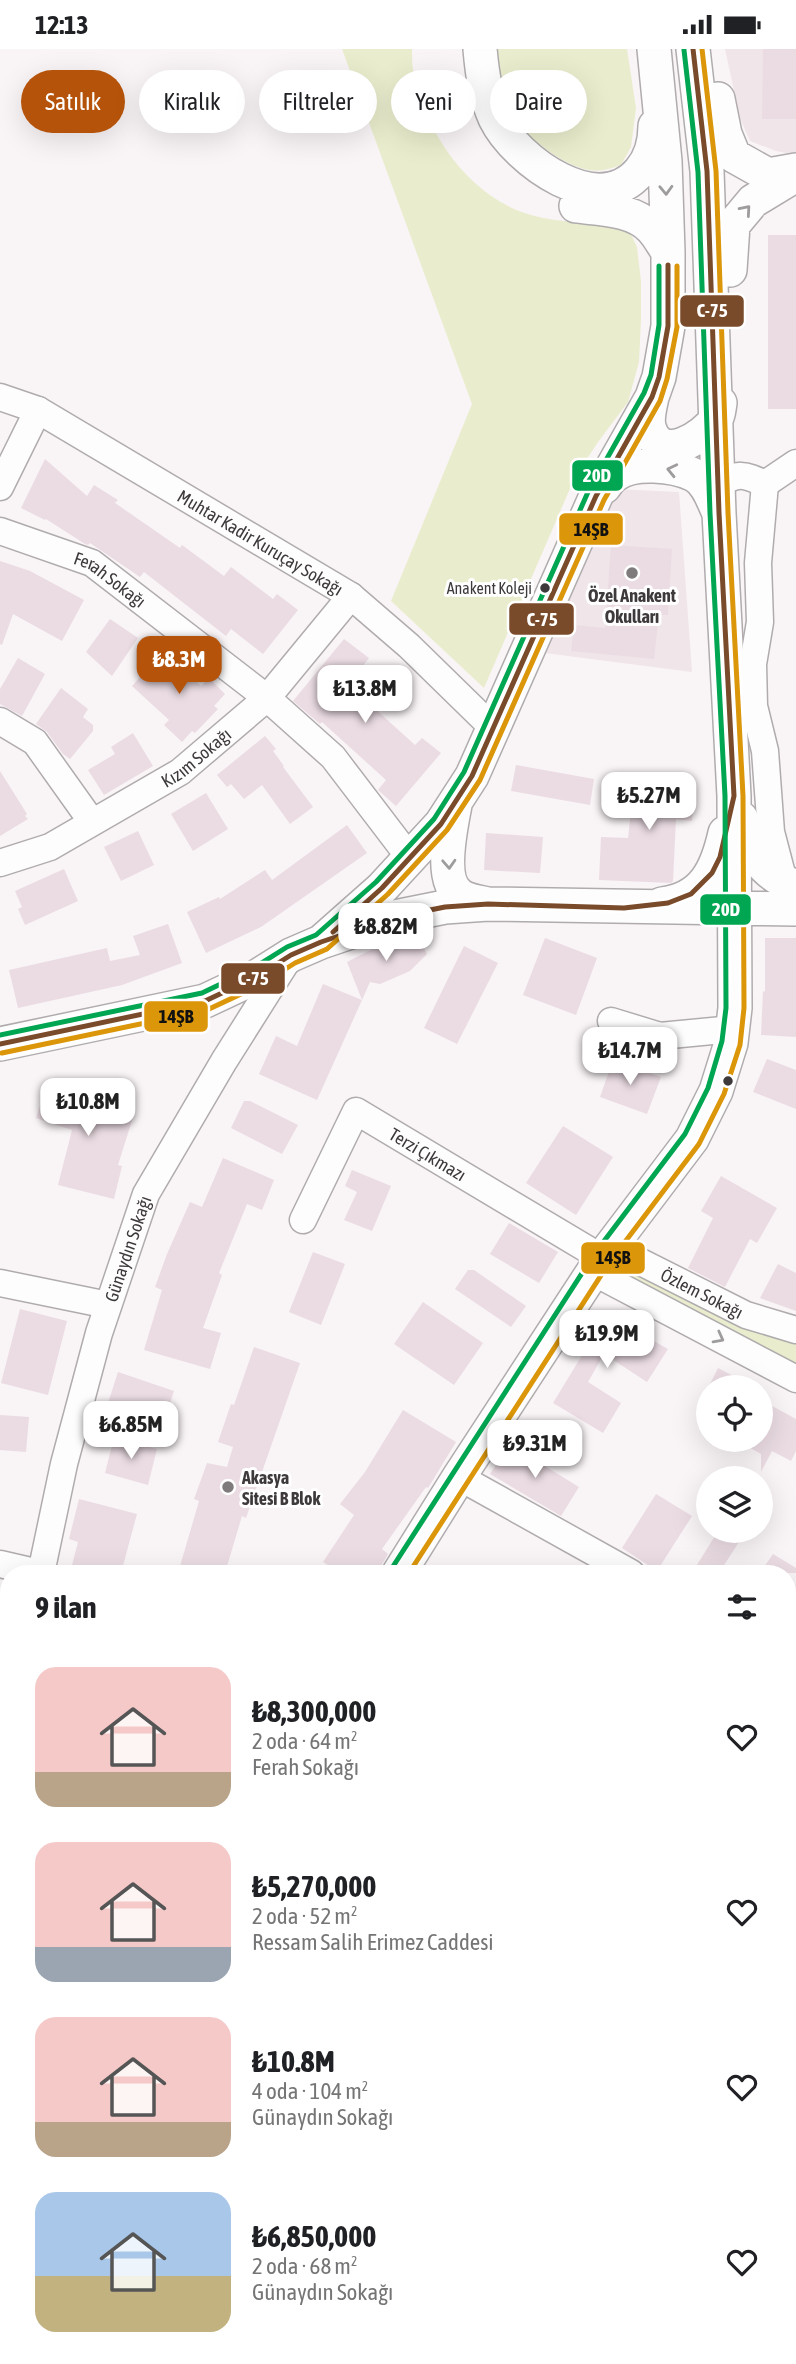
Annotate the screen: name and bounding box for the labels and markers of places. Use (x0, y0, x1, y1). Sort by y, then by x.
marker: Özel Anakent Okulları (624, 565, 640, 581)
place label: Anakent Koleji (447, 579, 532, 598)
marker: Anakent Koleji (538, 581, 552, 595)
place label: Özel Anakent Okulları (588, 585, 677, 627)
pin: ₺8.3M (130, 637, 228, 696)
pin: ₺13.8M (308, 665, 422, 725)
pin: ₺5.27M (592, 773, 706, 832)
pin: ₺8.82M (329, 904, 443, 963)
pin: ₺14.7M (573, 1027, 687, 1087)
unlabelled marker (721, 1074, 735, 1088)
pin: ₺10.8M (31, 1079, 145, 1138)
pin: ₺19.9M (550, 1311, 664, 1370)
pin: ₺6.85M (74, 1401, 188, 1461)
pin: ₺9.31M (478, 1421, 592, 1480)
place label: Akasya Sitesi B Blok (241, 1467, 321, 1509)
marker: Akasya Sitesi B Blok (220, 1479, 236, 1495)

